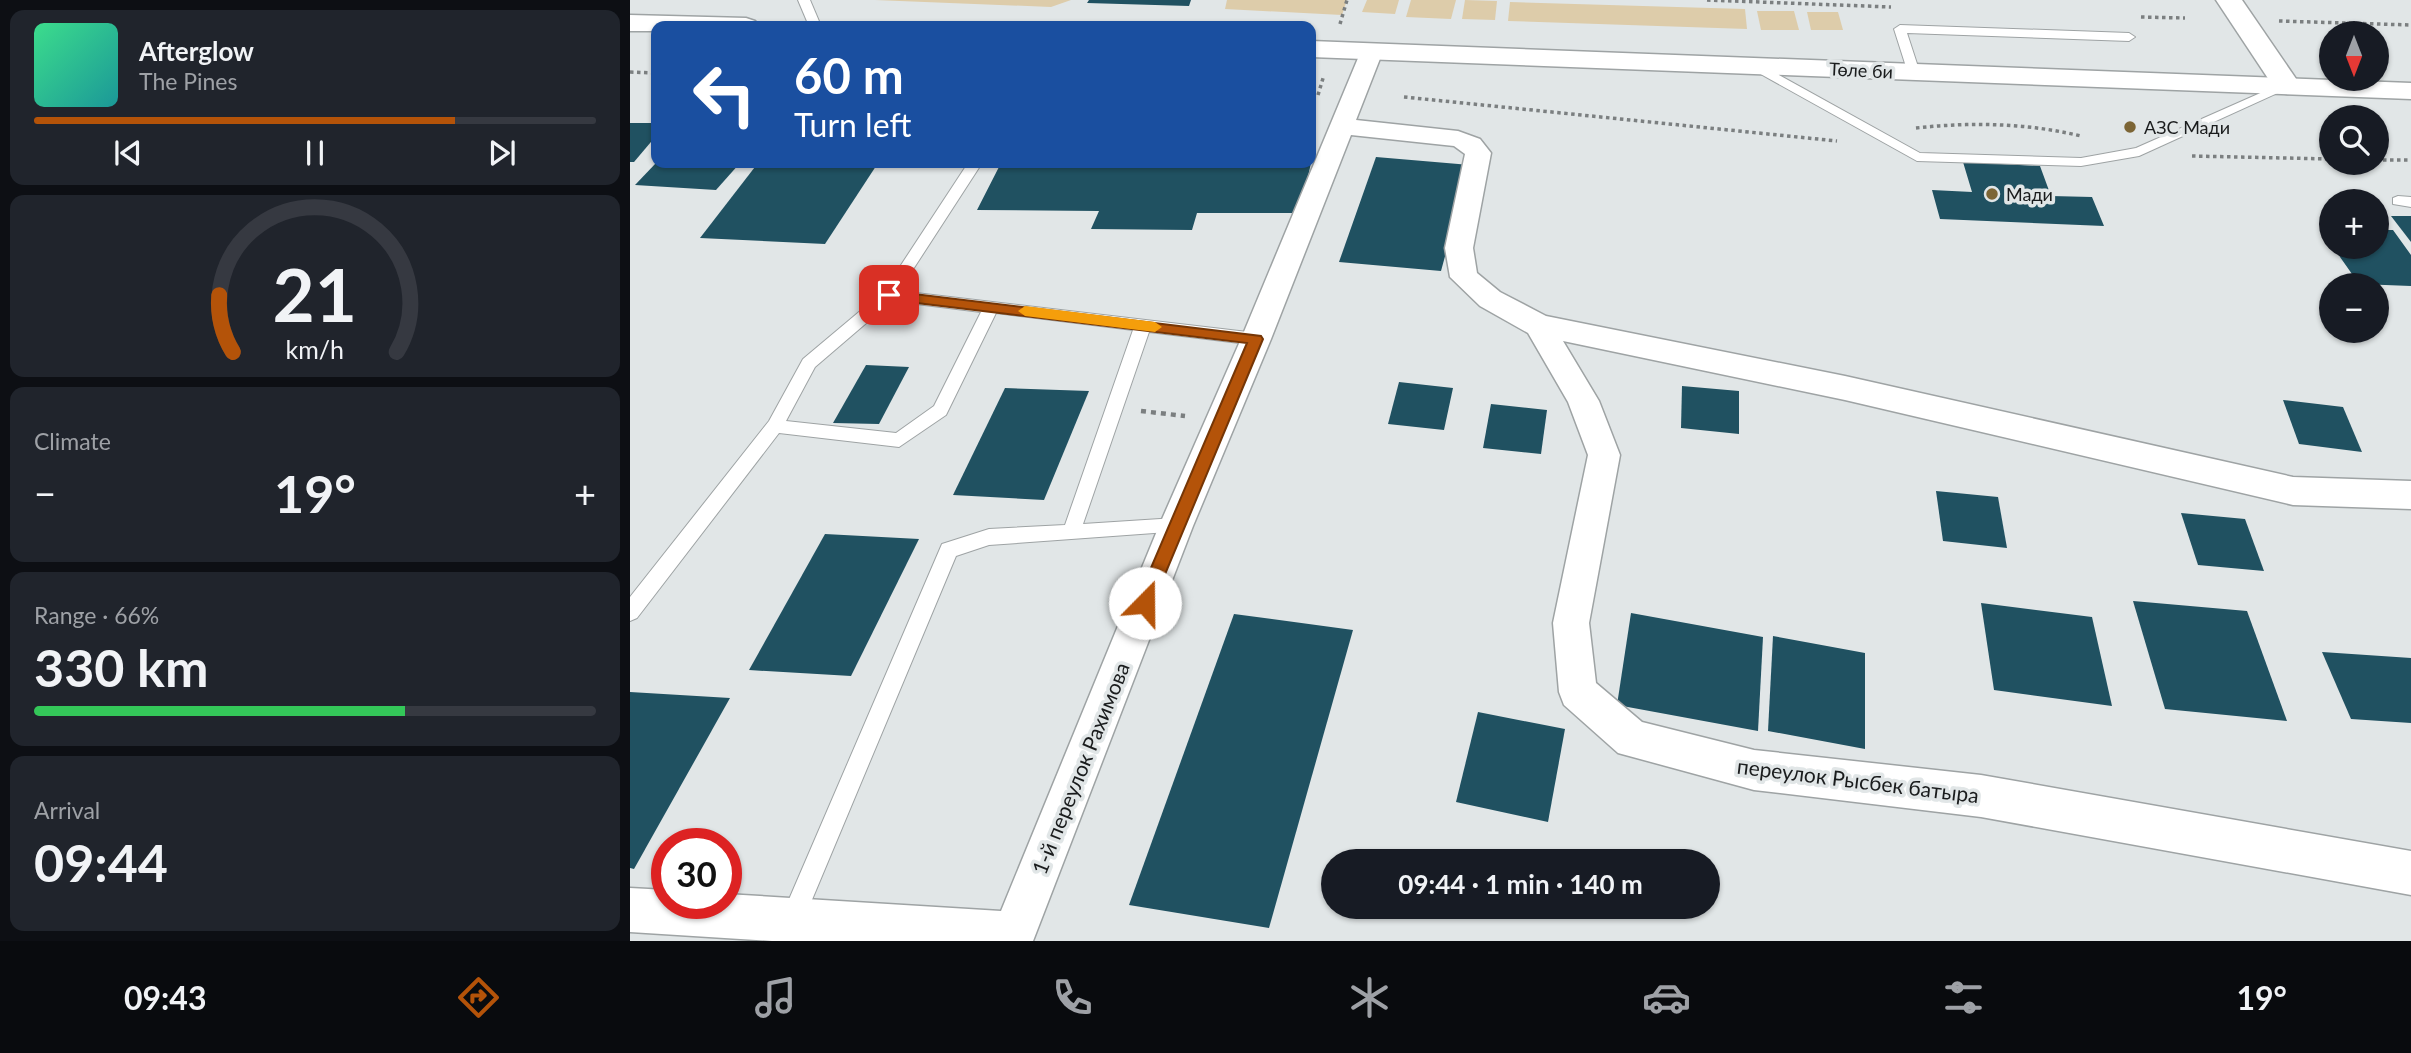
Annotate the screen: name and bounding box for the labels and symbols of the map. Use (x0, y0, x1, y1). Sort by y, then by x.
north arrow (2319, 21, 2389, 91)
street label: Төле би (1829, 57, 1893, 83)
place label: АЗС Мади (2144, 116, 2230, 138)
marker: АЗС Мади (2122, 119, 2138, 135)
place label: Мади (2006, 183, 2053, 205)
marker: Мади (1984, 186, 2000, 202)
pin (859, 265, 919, 325)
position arrow (1108, 566, 1182, 640)
street label: 1-й переулок Рахимова (1026, 659, 1134, 877)
street label: переулок Рысбек батыра (1736, 753, 1980, 807)
speed limit sign: 30 (651, 828, 742, 919)

